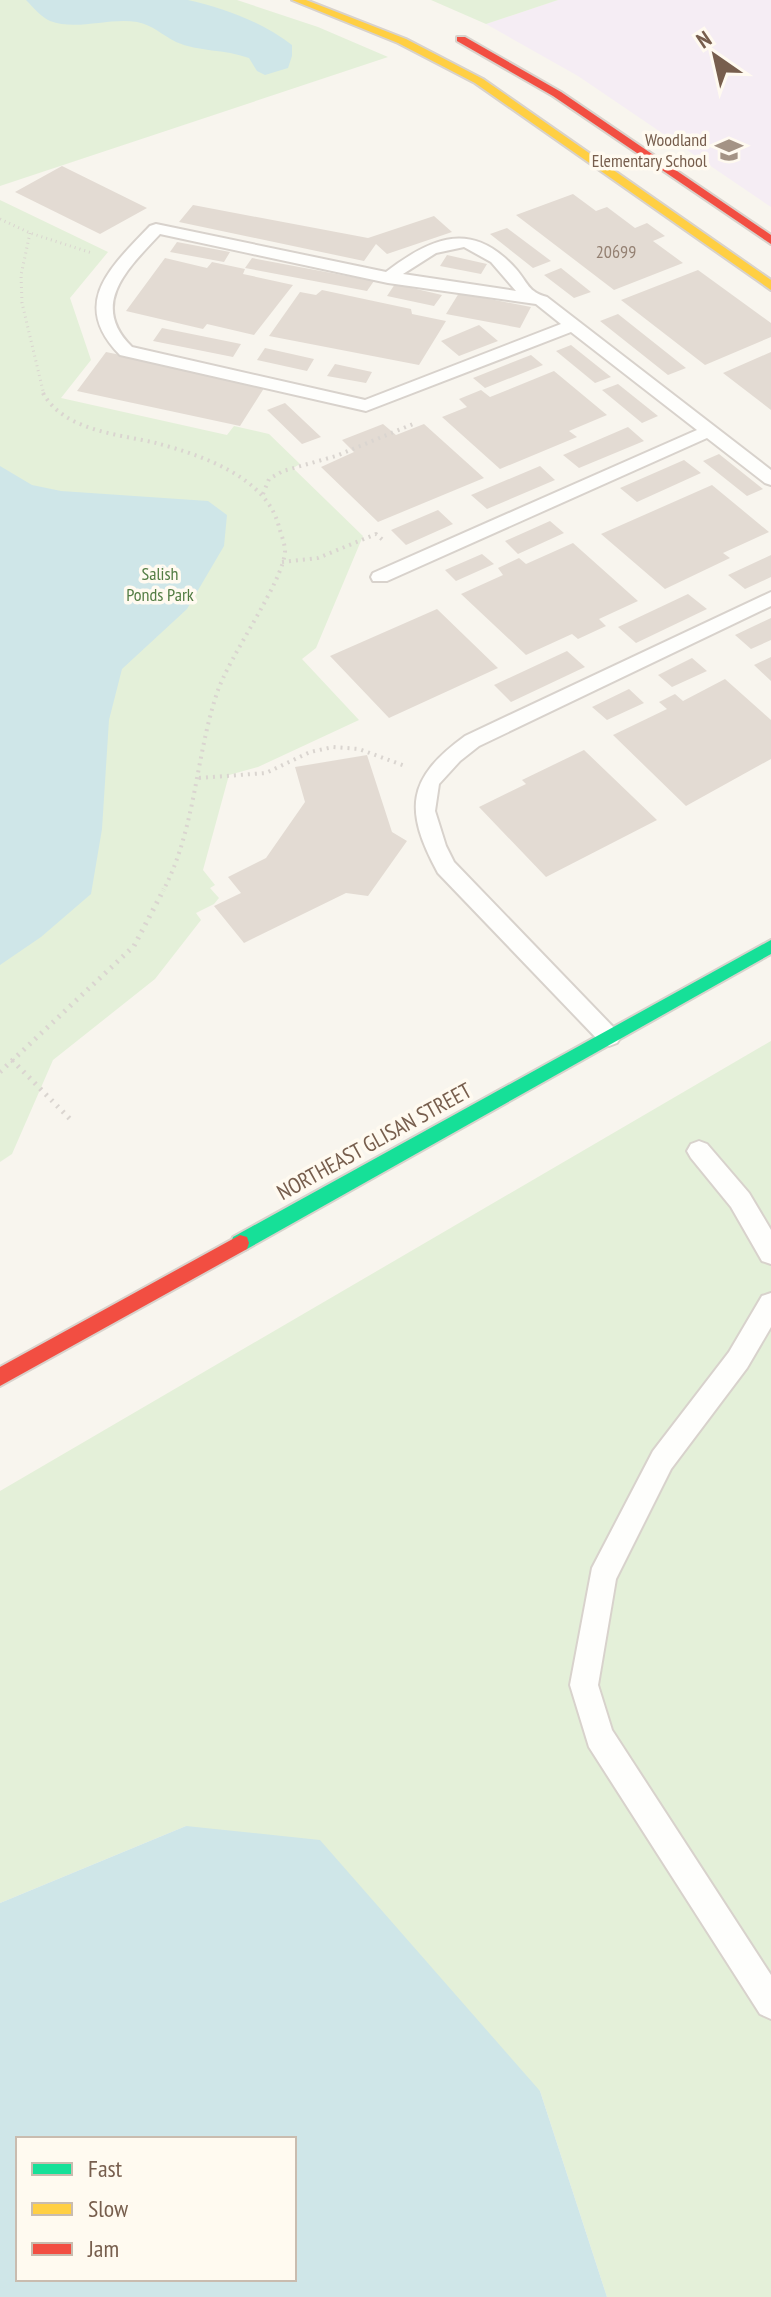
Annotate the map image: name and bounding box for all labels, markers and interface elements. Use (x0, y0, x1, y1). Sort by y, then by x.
north arrow (675, 16, 755, 96)
text: N (691, 24, 717, 54)
place label: Woodland Elementary School (592, 128, 708, 172)
school or university icon: Woodland Elementary School (714, 135, 744, 165)
house number: 20699 (596, 240, 636, 263)
park label: Salish Ponds Park (126, 562, 194, 606)
street label: NORTHEAST GLISAN STREET (272, 1076, 476, 1206)
legend (16, 2137, 296, 2281)
text: Fast (88, 2153, 123, 2184)
text: Slow (88, 2193, 129, 2224)
text: Jam (87, 2233, 119, 2264)

